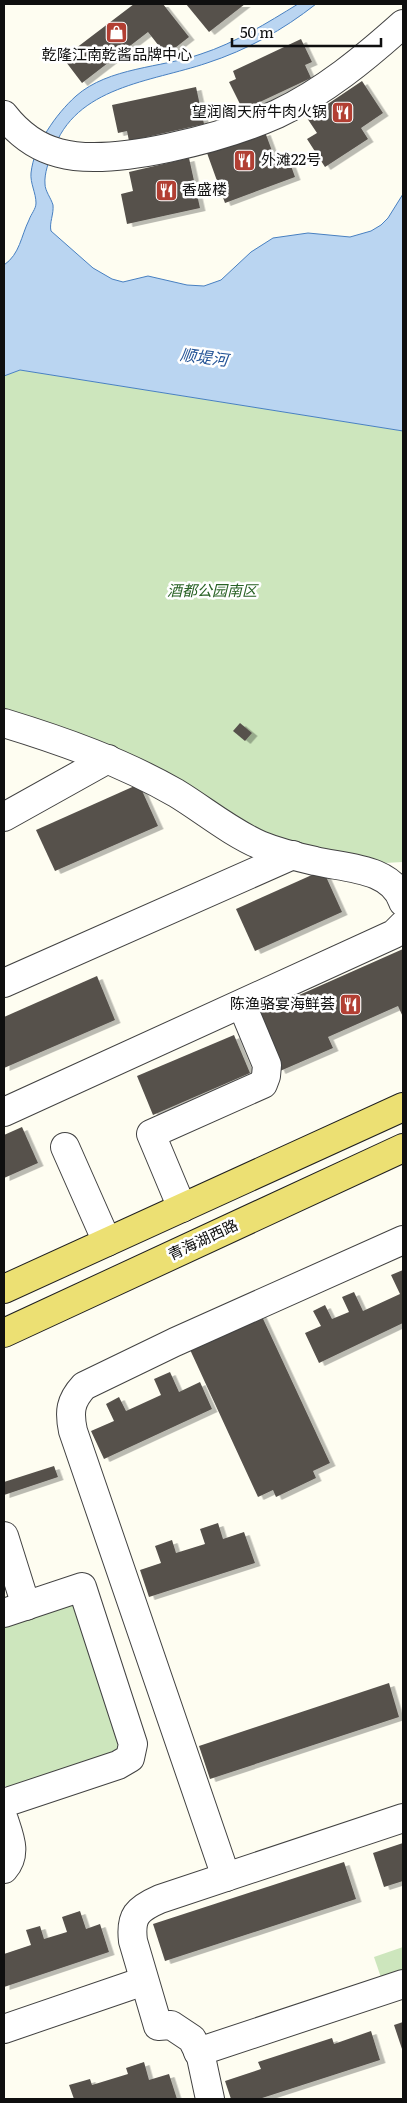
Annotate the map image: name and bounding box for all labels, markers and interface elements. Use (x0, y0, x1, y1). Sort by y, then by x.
scale bar (232, 15, 381, 47)
shop icon: 乾隆江南乾酱品牌中心 (105, 20, 129, 44)
text: 50 m (240, 20, 274, 43)
place label: 乾隆江南乾酱品牌中心 (42, 42, 192, 65)
place label: 望润阁天府牛肉火锅 (192, 99, 327, 122)
restaurant icon: 望润阁天府牛肉火锅 (331, 100, 355, 124)
place label: 外滩22号 (261, 147, 321, 170)
restaurant icon: 外滩22号 (233, 148, 257, 172)
place label: 香盛楼 (182, 177, 227, 200)
restaurant icon: 香盛楼 (154, 178, 178, 202)
water label: 顺堤河 (179, 341, 232, 371)
park label: 酒都公园南区 (167, 578, 259, 601)
place label: 陈渔骆宴海鲜荟 (230, 991, 335, 1014)
restaurant icon: 陈渔骆宴海鲜荟 (339, 992, 363, 1016)
street label: 青海湖西路 (164, 1212, 241, 1265)

